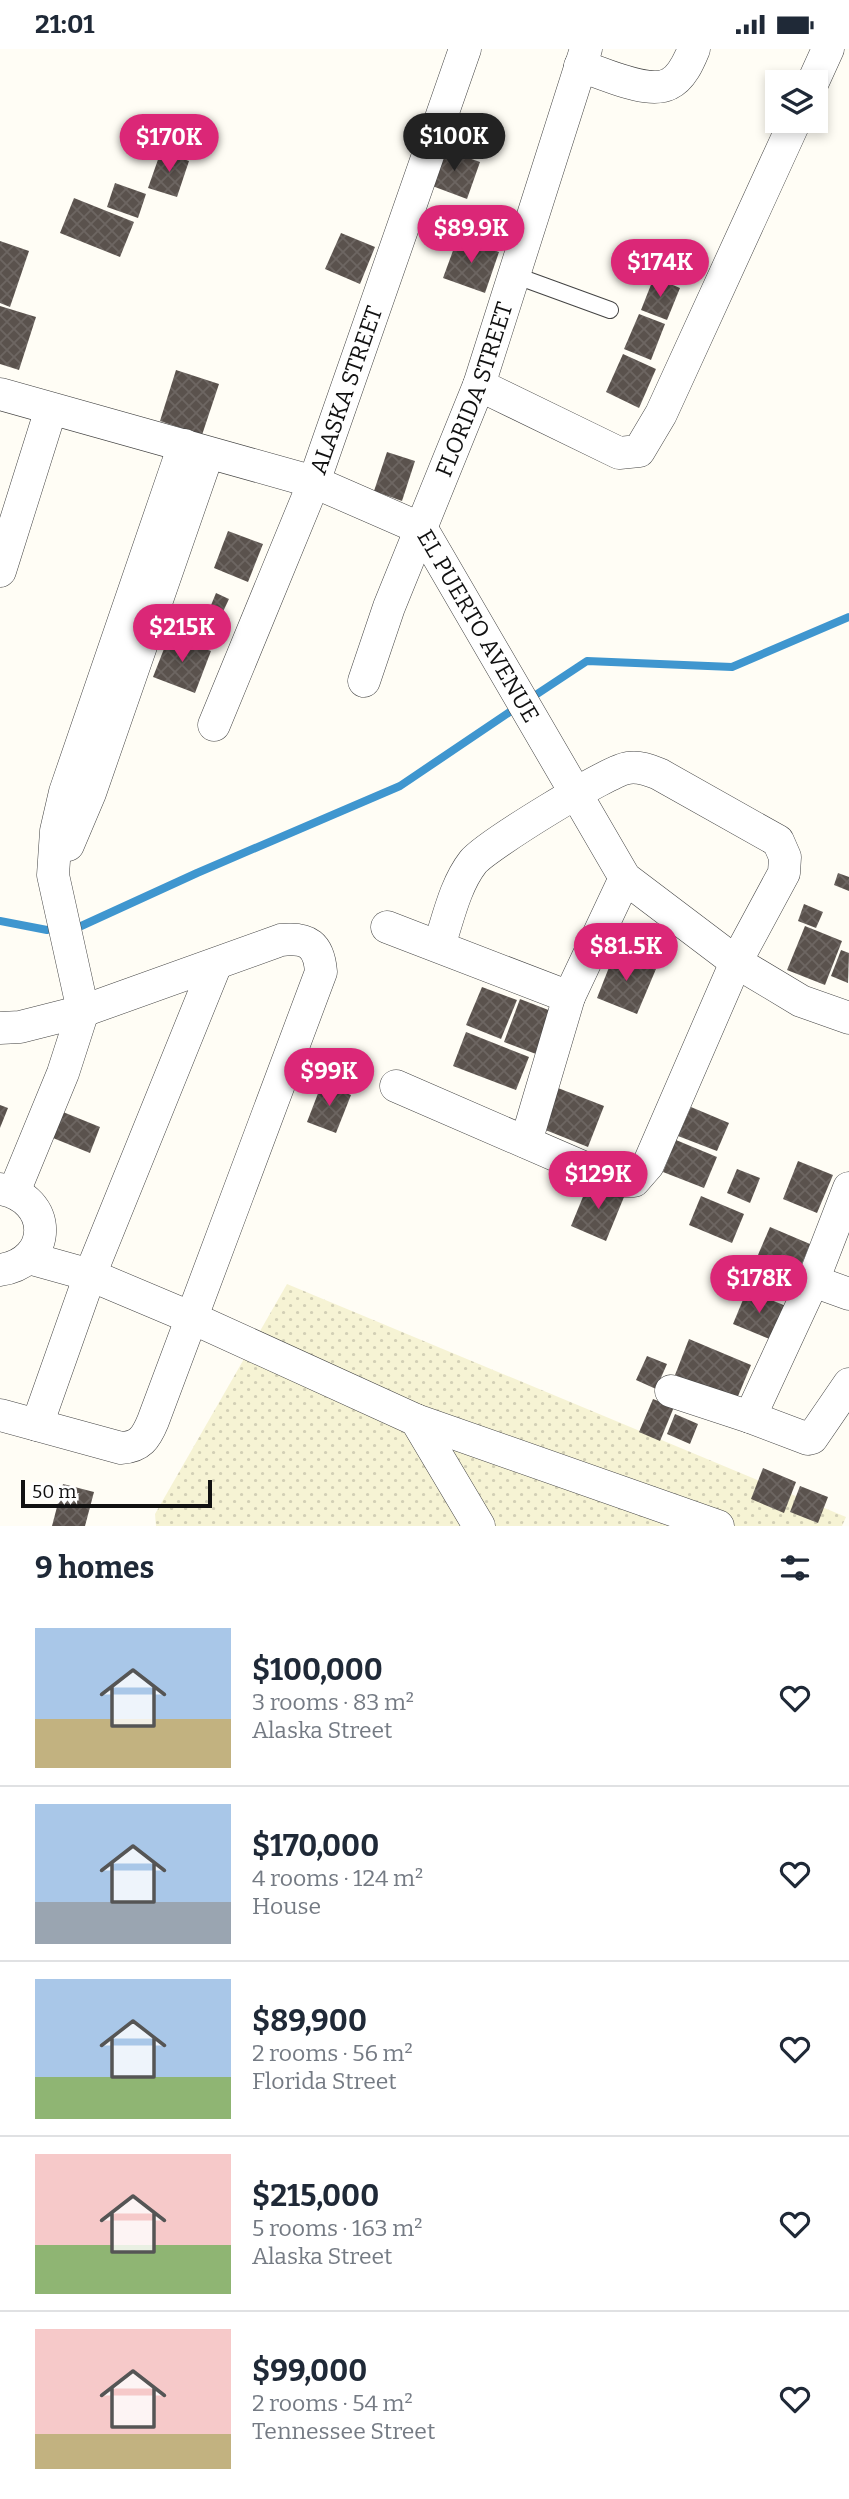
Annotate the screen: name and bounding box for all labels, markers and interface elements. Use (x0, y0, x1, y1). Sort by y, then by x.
text: 21:01 (35, 9, 95, 40)
map controls (765, 70, 828, 133)
button: layers (765, 70, 828, 133)
pin: $100K (405, 113, 503, 173)
pin: $170K (120, 115, 218, 174)
text: $100K (419, 122, 489, 150)
text: $170K (136, 123, 202, 151)
pin: $89.9K (414, 205, 528, 265)
text: $89.9K (433, 214, 509, 242)
pin: $174K (611, 239, 709, 299)
text: $174K (627, 248, 693, 276)
street label: FLORIDA STREET (429, 299, 518, 481)
street label: ALASKA STREET (304, 302, 388, 478)
street label: EL PUERTO AVENUE (411, 524, 545, 727)
pin: $215K (133, 605, 231, 664)
text: $215K (149, 613, 215, 641)
pin: $81.5K (569, 923, 683, 983)
text: $81.5K (590, 932, 662, 960)
pin: $99K (288, 1049, 370, 1108)
text: $99K (300, 1057, 358, 1085)
pin: $129K (549, 1151, 647, 1211)
text: $129K (565, 1160, 631, 1188)
pin: $178K (710, 1255, 808, 1315)
text: $178K (726, 1264, 792, 1292)
scale bar (21, 1477, 212, 1509)
text: 50 m (32, 1480, 76, 1503)
icon: filters (776, 1549, 814, 1587)
text: 9 homes (35, 1550, 154, 1586)
text: $100,000 (252, 1652, 383, 1688)
icon: home (91, 1656, 175, 1740)
icon: heart (776, 1679, 814, 1717)
text: 3 rooms · 83 m² (252, 1688, 414, 1716)
text: Alaska Street (252, 1716, 392, 1744)
text: $170,000 (252, 1828, 379, 1864)
icon: home (91, 1832, 175, 1916)
icon: heart (776, 1855, 814, 1893)
text: 4 rooms · 124 m² (252, 1864, 423, 1892)
text: House (252, 1892, 321, 1920)
text: $89,900 (252, 2003, 367, 2039)
icon: home (91, 2007, 175, 2091)
icon: heart (776, 2030, 814, 2068)
text: 2 rooms · 56 m² (252, 2039, 413, 2067)
text: Florida Street (252, 2067, 397, 2095)
text: $215,000 (252, 2178, 379, 2214)
icon: home (91, 2182, 175, 2266)
icon: heart (776, 2205, 814, 2243)
text: 5 rooms · 163 m² (252, 2214, 422, 2242)
text: Alaska Street (252, 2242, 392, 2270)
text: $99,000 (252, 2353, 367, 2389)
icon: home (91, 2357, 175, 2441)
icon: heart (776, 2380, 814, 2418)
text: 2 rooms · 54 m² (252, 2389, 413, 2417)
text: Tennessee Street (252, 2417, 435, 2445)

